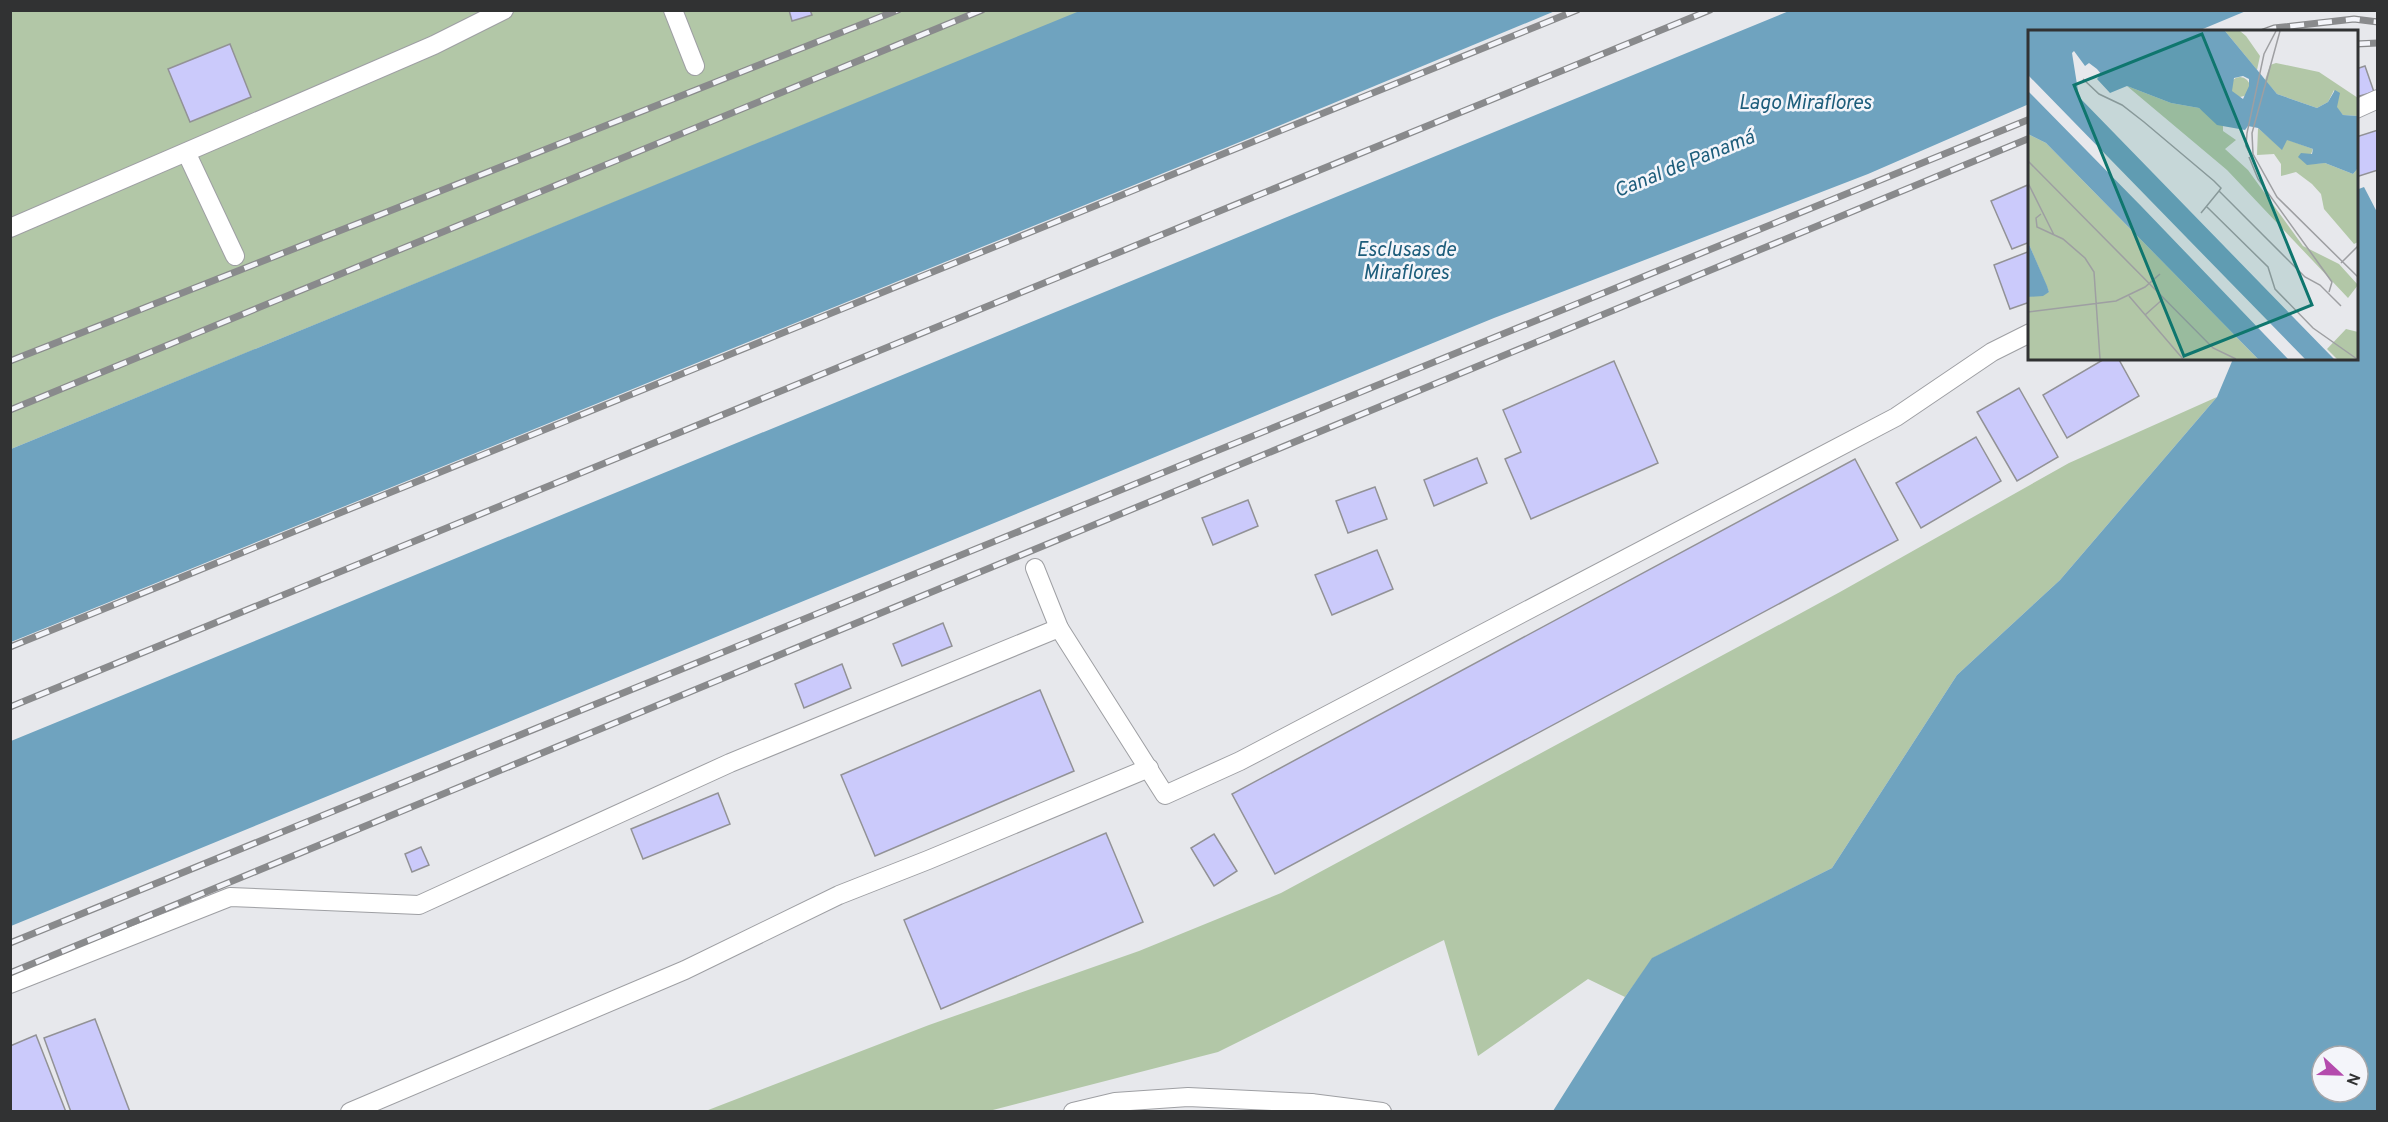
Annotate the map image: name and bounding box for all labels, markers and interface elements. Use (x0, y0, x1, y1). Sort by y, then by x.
inset map (2028, 30, 2358, 360)
water label: Lago Miraflores (1738, 91, 1873, 117)
water label: Canal de Panamá (1611, 124, 1760, 205)
water label: Esclusas de Miraflores (1356, 238, 1456, 287)
north arrow (2310, 1044, 2370, 1104)
text: N (2341, 1070, 2363, 1088)

